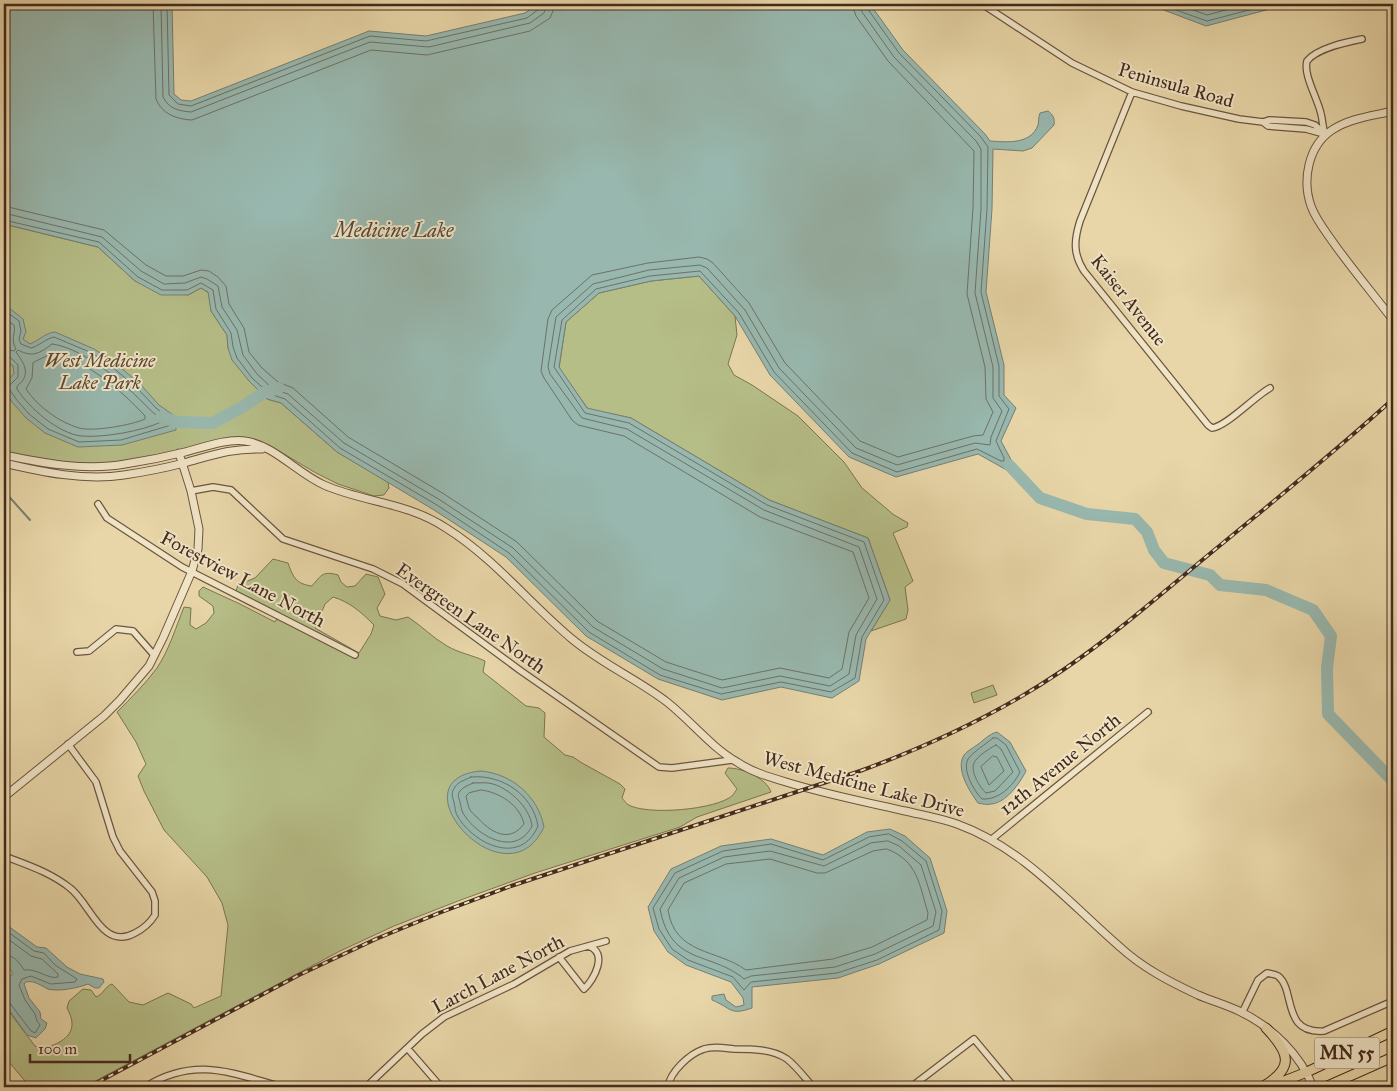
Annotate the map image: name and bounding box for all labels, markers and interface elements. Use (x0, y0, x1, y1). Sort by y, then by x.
street label: Peninsula Road (1116, 58, 1237, 113)
water label: Medicine Lake (333, 218, 454, 242)
street label: Kaiser Avenue (1086, 250, 1172, 350)
park label: West Medicine Lake Park (45, 349, 156, 394)
street label: Forestview Lane North (157, 526, 330, 632)
street label: Evergreen Lane North (391, 558, 551, 679)
street label: 12th Avenue North (995, 708, 1126, 820)
street label: West Medicine Lake Drive (761, 746, 967, 822)
street label: Larch Lane North (428, 929, 568, 1018)
scale bar (30, 1031, 130, 1063)
road number: MN 55 (1314, 1038, 1380, 1068)
text: 100 m (38, 1040, 78, 1058)

